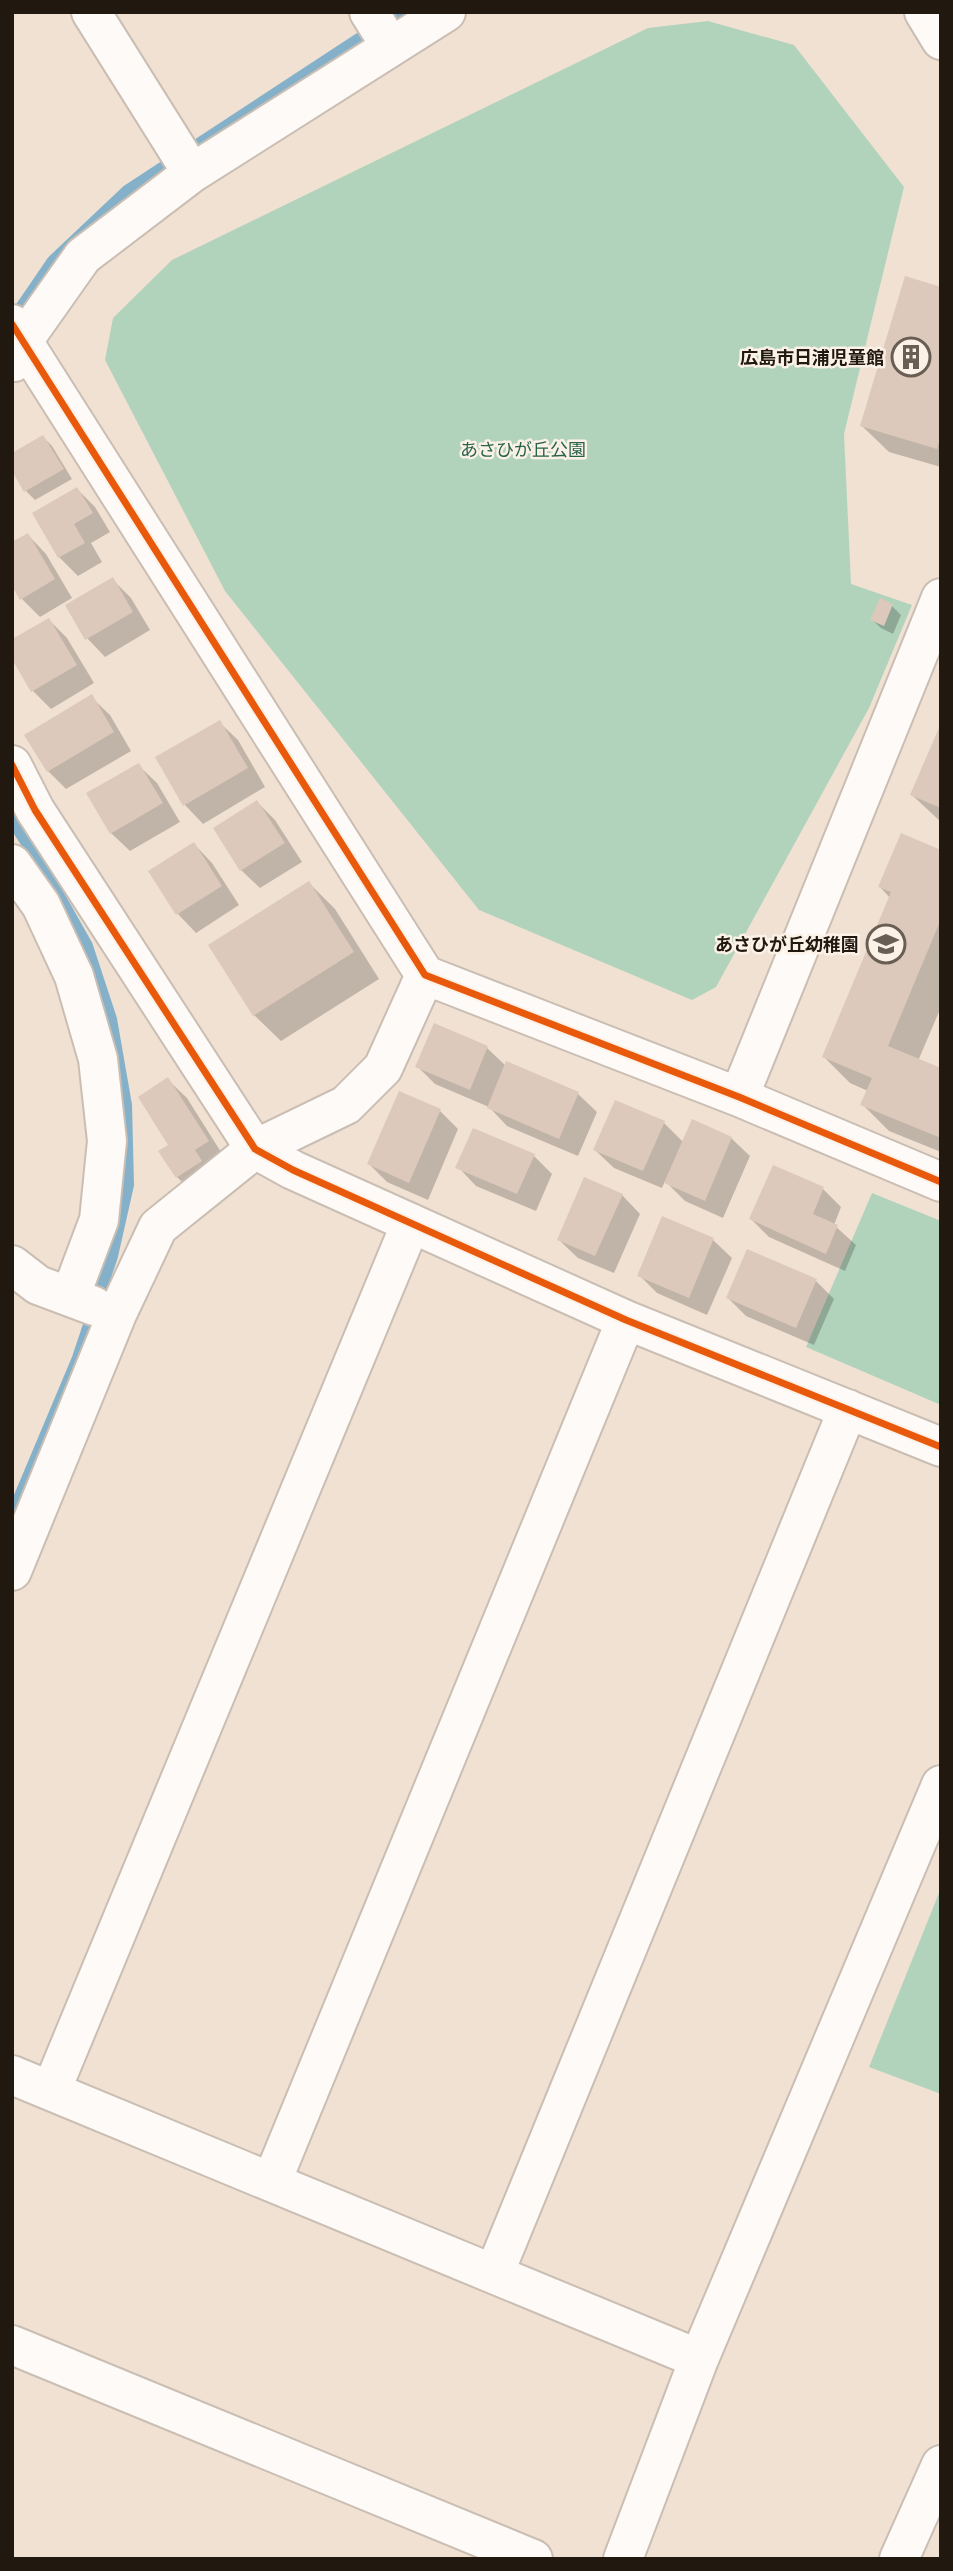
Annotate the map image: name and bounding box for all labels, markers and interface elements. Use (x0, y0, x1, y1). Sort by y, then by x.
building icon: 広島市日浦児童館 (890, 336, 932, 378)
place label: 広島市日浦児童館 (740, 346, 884, 369)
park label: あさひが丘公園 (460, 438, 586, 461)
school or university icon: あさひが丘幼稚園 (865, 923, 907, 965)
place label: あさひが丘幼稚園 (715, 933, 859, 956)

